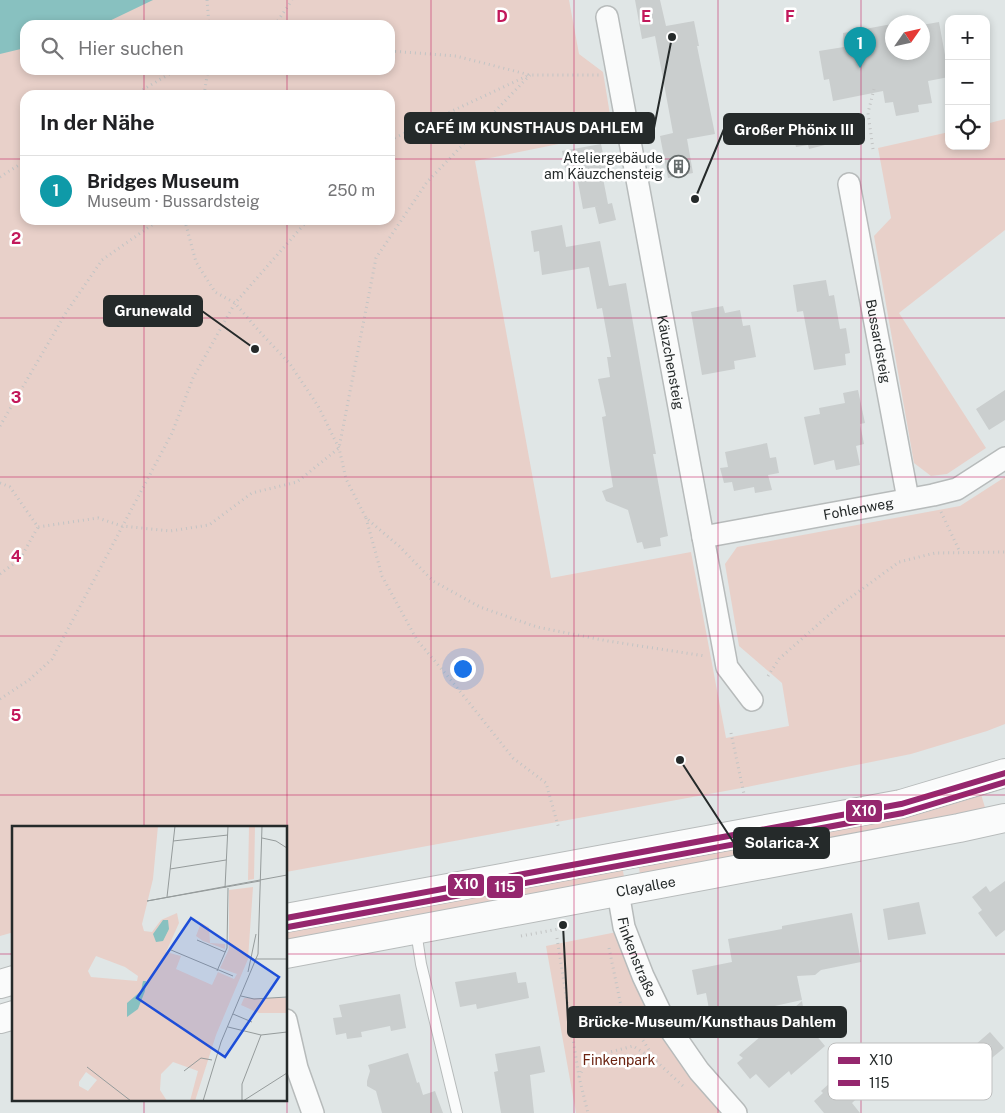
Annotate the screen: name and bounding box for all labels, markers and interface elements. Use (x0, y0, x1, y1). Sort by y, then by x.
text: D (496, 7, 508, 26)
text: E (641, 7, 651, 26)
text: F (785, 7, 795, 26)
north arrow (885, 15, 930, 60)
map controls (945, 15, 990, 150)
button: + (945, 15, 990, 60)
search box (20, 20, 395, 75)
pin: 1 (844, 27, 876, 68)
icon: search (38, 34, 66, 62)
text: Hier suchen (78, 37, 184, 59)
button: − (945, 60, 990, 105)
button: locate (945, 105, 990, 150)
text: In der Nähe (40, 110, 155, 135)
callout: CAFÉ IM KUNSTHAUS DAHLEM (405, 113, 654, 143)
callout: Großer Phönix III (724, 114, 864, 144)
text: CAFÉ IM KUNSTHAUS DAHLEM (414, 119, 644, 136)
text: Großer Phönix III (734, 121, 854, 138)
place label: Ateliergebäude am Käuzchensteig (544, 150, 663, 182)
building icon: Ateliergebäude am Käuzchensteig (667, 154, 691, 178)
text: Bridges Museum (87, 170, 239, 192)
text: 1 (53, 181, 59, 200)
text: 250 m (328, 181, 375, 200)
text: Museum · Bussardsteig (87, 192, 260, 211)
text: 2 (11, 229, 21, 248)
callout: Grunewald (104, 296, 202, 326)
street label: Bussardsteig (863, 298, 894, 385)
text: Grunewald (114, 302, 192, 319)
street label: Käuzchensteig (654, 314, 687, 411)
text: 3 (11, 388, 21, 407)
street label: Fohlenweg (822, 494, 895, 523)
text: 4 (11, 547, 22, 566)
your location (450, 656, 476, 682)
text: 5 (11, 706, 22, 725)
line badge: X10 (845, 799, 883, 823)
text: X10 (851, 803, 877, 819)
inset map (12, 826, 288, 1100)
callout: Solarica-X (734, 828, 829, 858)
text: Solarica-X (745, 834, 820, 851)
line badge: X10 (447, 873, 485, 897)
street label: Clayallee (615, 873, 677, 900)
line badge: 115 (486, 875, 524, 899)
text: X10 (453, 876, 479, 892)
text: 115 (494, 879, 516, 895)
street label: Finkenstraße (614, 916, 660, 1000)
callout: Brücke-Museum/Kunsthaus Dahlem (568, 1007, 846, 1037)
text: Brücke-Museum/Kunsthaus Dahlem (578, 1013, 836, 1030)
legend (828, 1043, 992, 1100)
park label: Finkenpark (583, 1052, 656, 1068)
text: X10 (869, 1052, 893, 1068)
text: 115 (869, 1075, 889, 1091)

